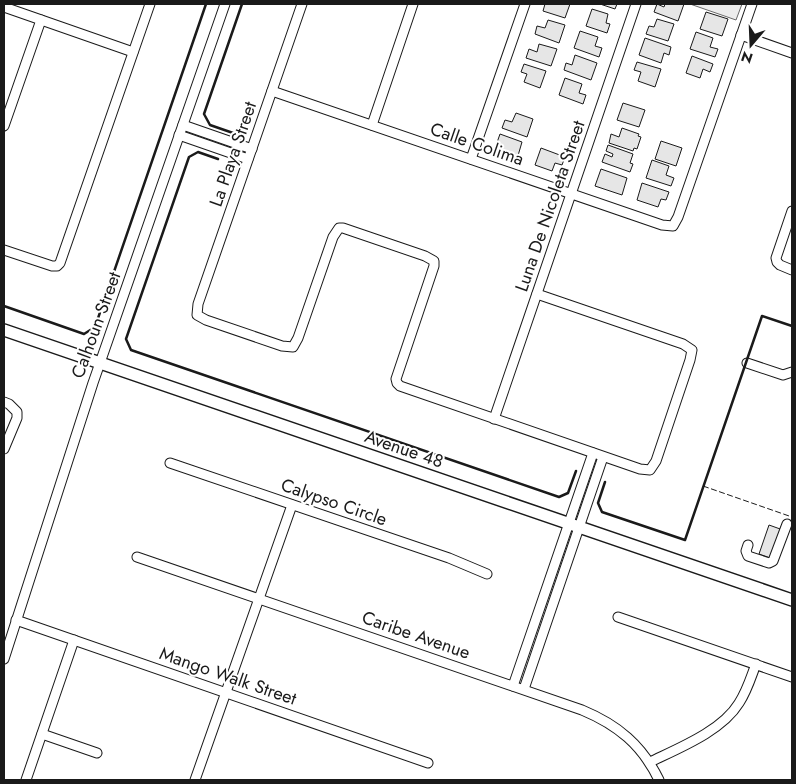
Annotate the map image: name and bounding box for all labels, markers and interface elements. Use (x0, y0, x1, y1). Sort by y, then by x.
north arrow (726, 20, 776, 70)
text: N (738, 46, 755, 69)
street label: La Playa Street (203, 97, 263, 210)
street label: Calle Colima (427, 116, 527, 172)
street label: Luna De Nicoleta Street (509, 116, 592, 295)
street label: Calhoun Street (65, 267, 128, 382)
street label: Avenue 48 (361, 423, 447, 475)
street label: Calypso Circle (277, 472, 391, 532)
street label: Caribe Avenue (358, 604, 474, 666)
street label: Mango Walk Street (156, 640, 301, 712)

